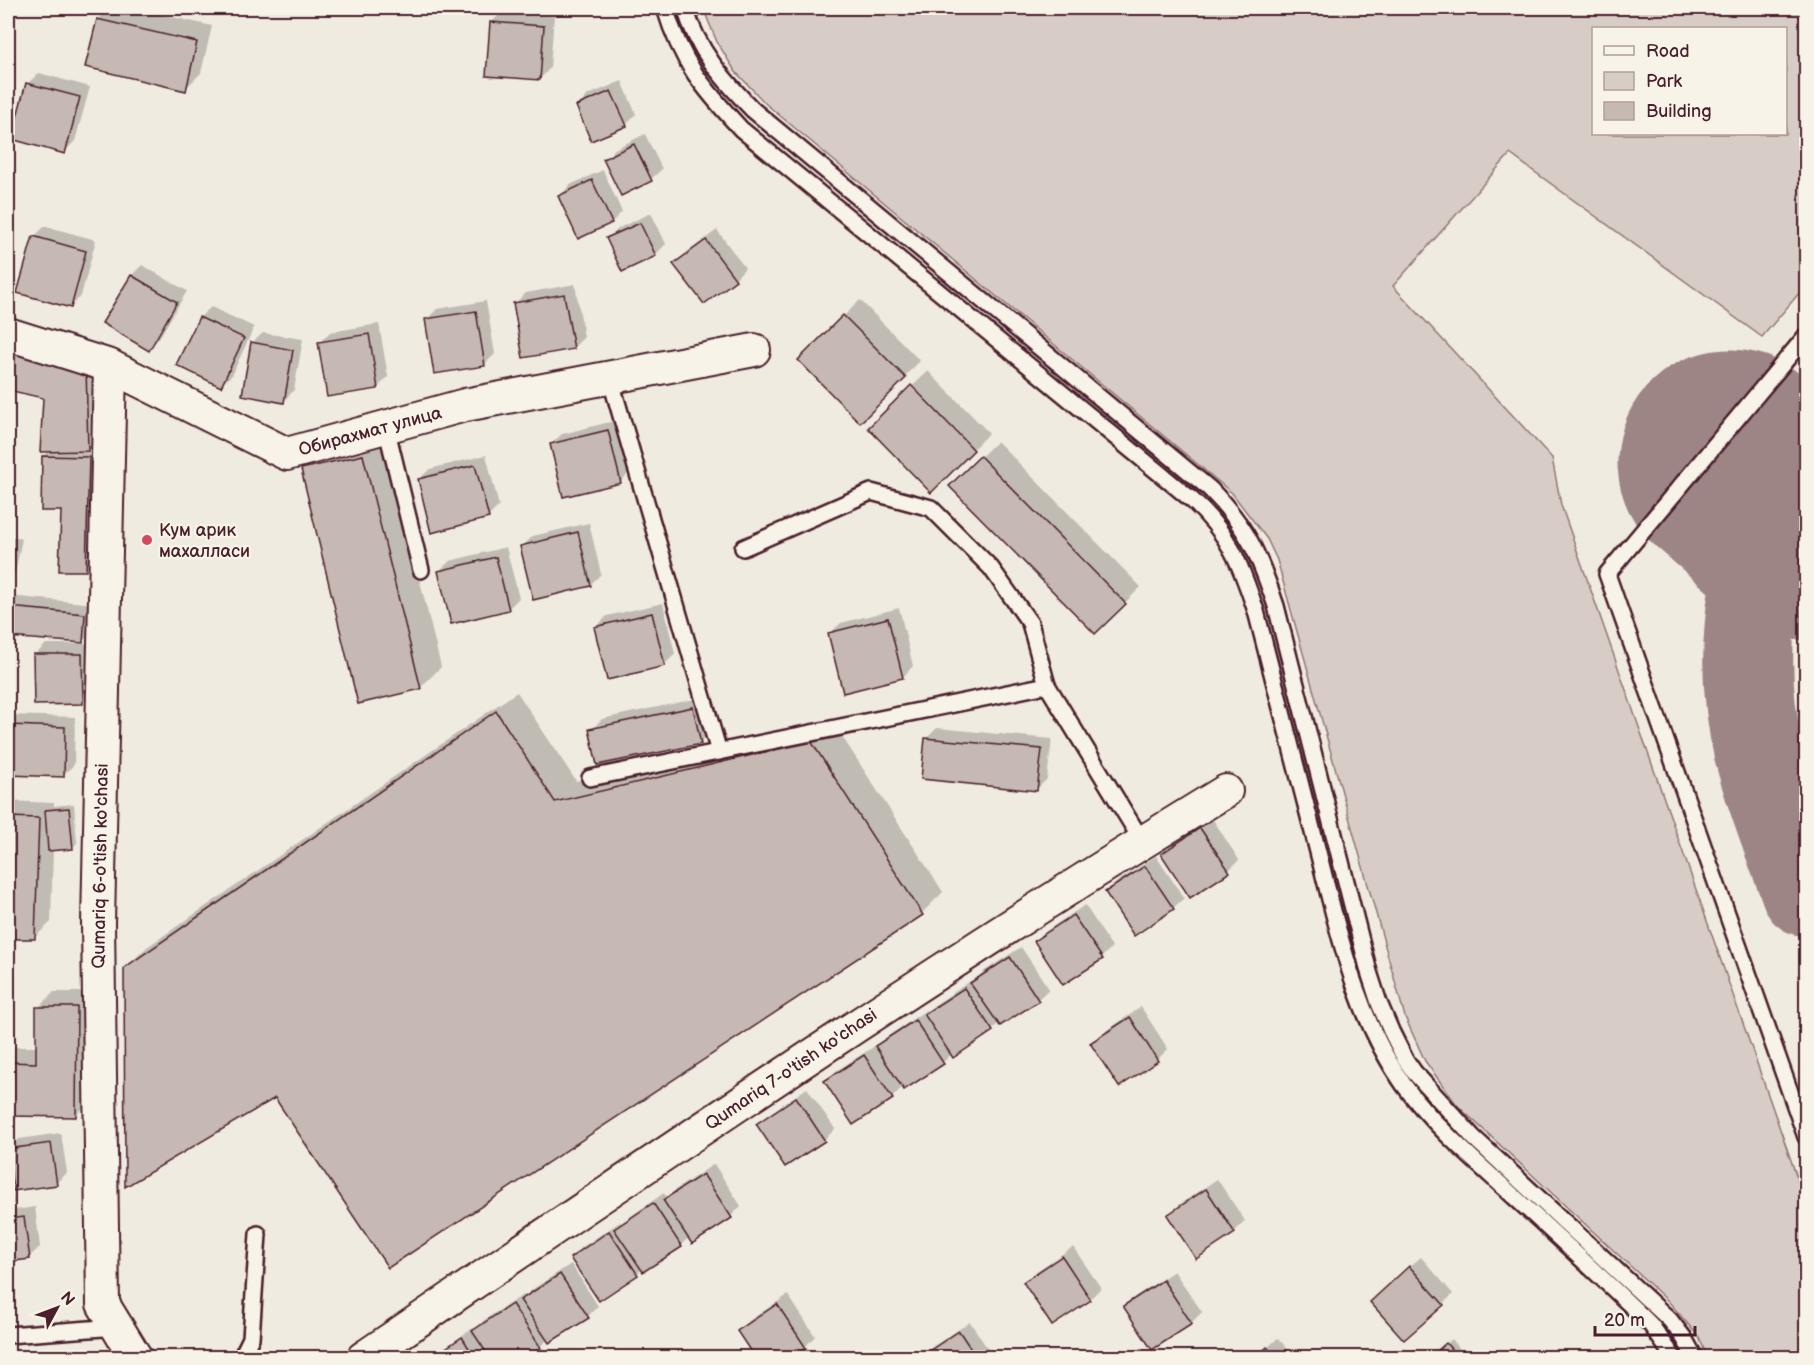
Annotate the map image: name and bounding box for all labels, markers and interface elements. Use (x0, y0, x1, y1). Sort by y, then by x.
legend (1592, 27, 1787, 135)
text: Road (1646, 41, 1690, 62)
text: Park (1646, 71, 1682, 92)
text: Building (1646, 101, 1712, 122)
street label: Обирахмат улица (296, 402, 444, 461)
place label: Кум арик махалласи (159, 520, 250, 562)
marker: Кум арик махалласи (140, 533, 154, 547)
street label: Qumariq 6-o'tish ko'chasi (88, 763, 113, 969)
street label: Qumariq 7-o'tish ko'chasi (701, 1004, 881, 1135)
north arrow (27, 1278, 87, 1338)
text: N (56, 1288, 78, 1310)
scale bar (1595, 1299, 1696, 1337)
text: 20 m (1604, 1310, 1645, 1331)

